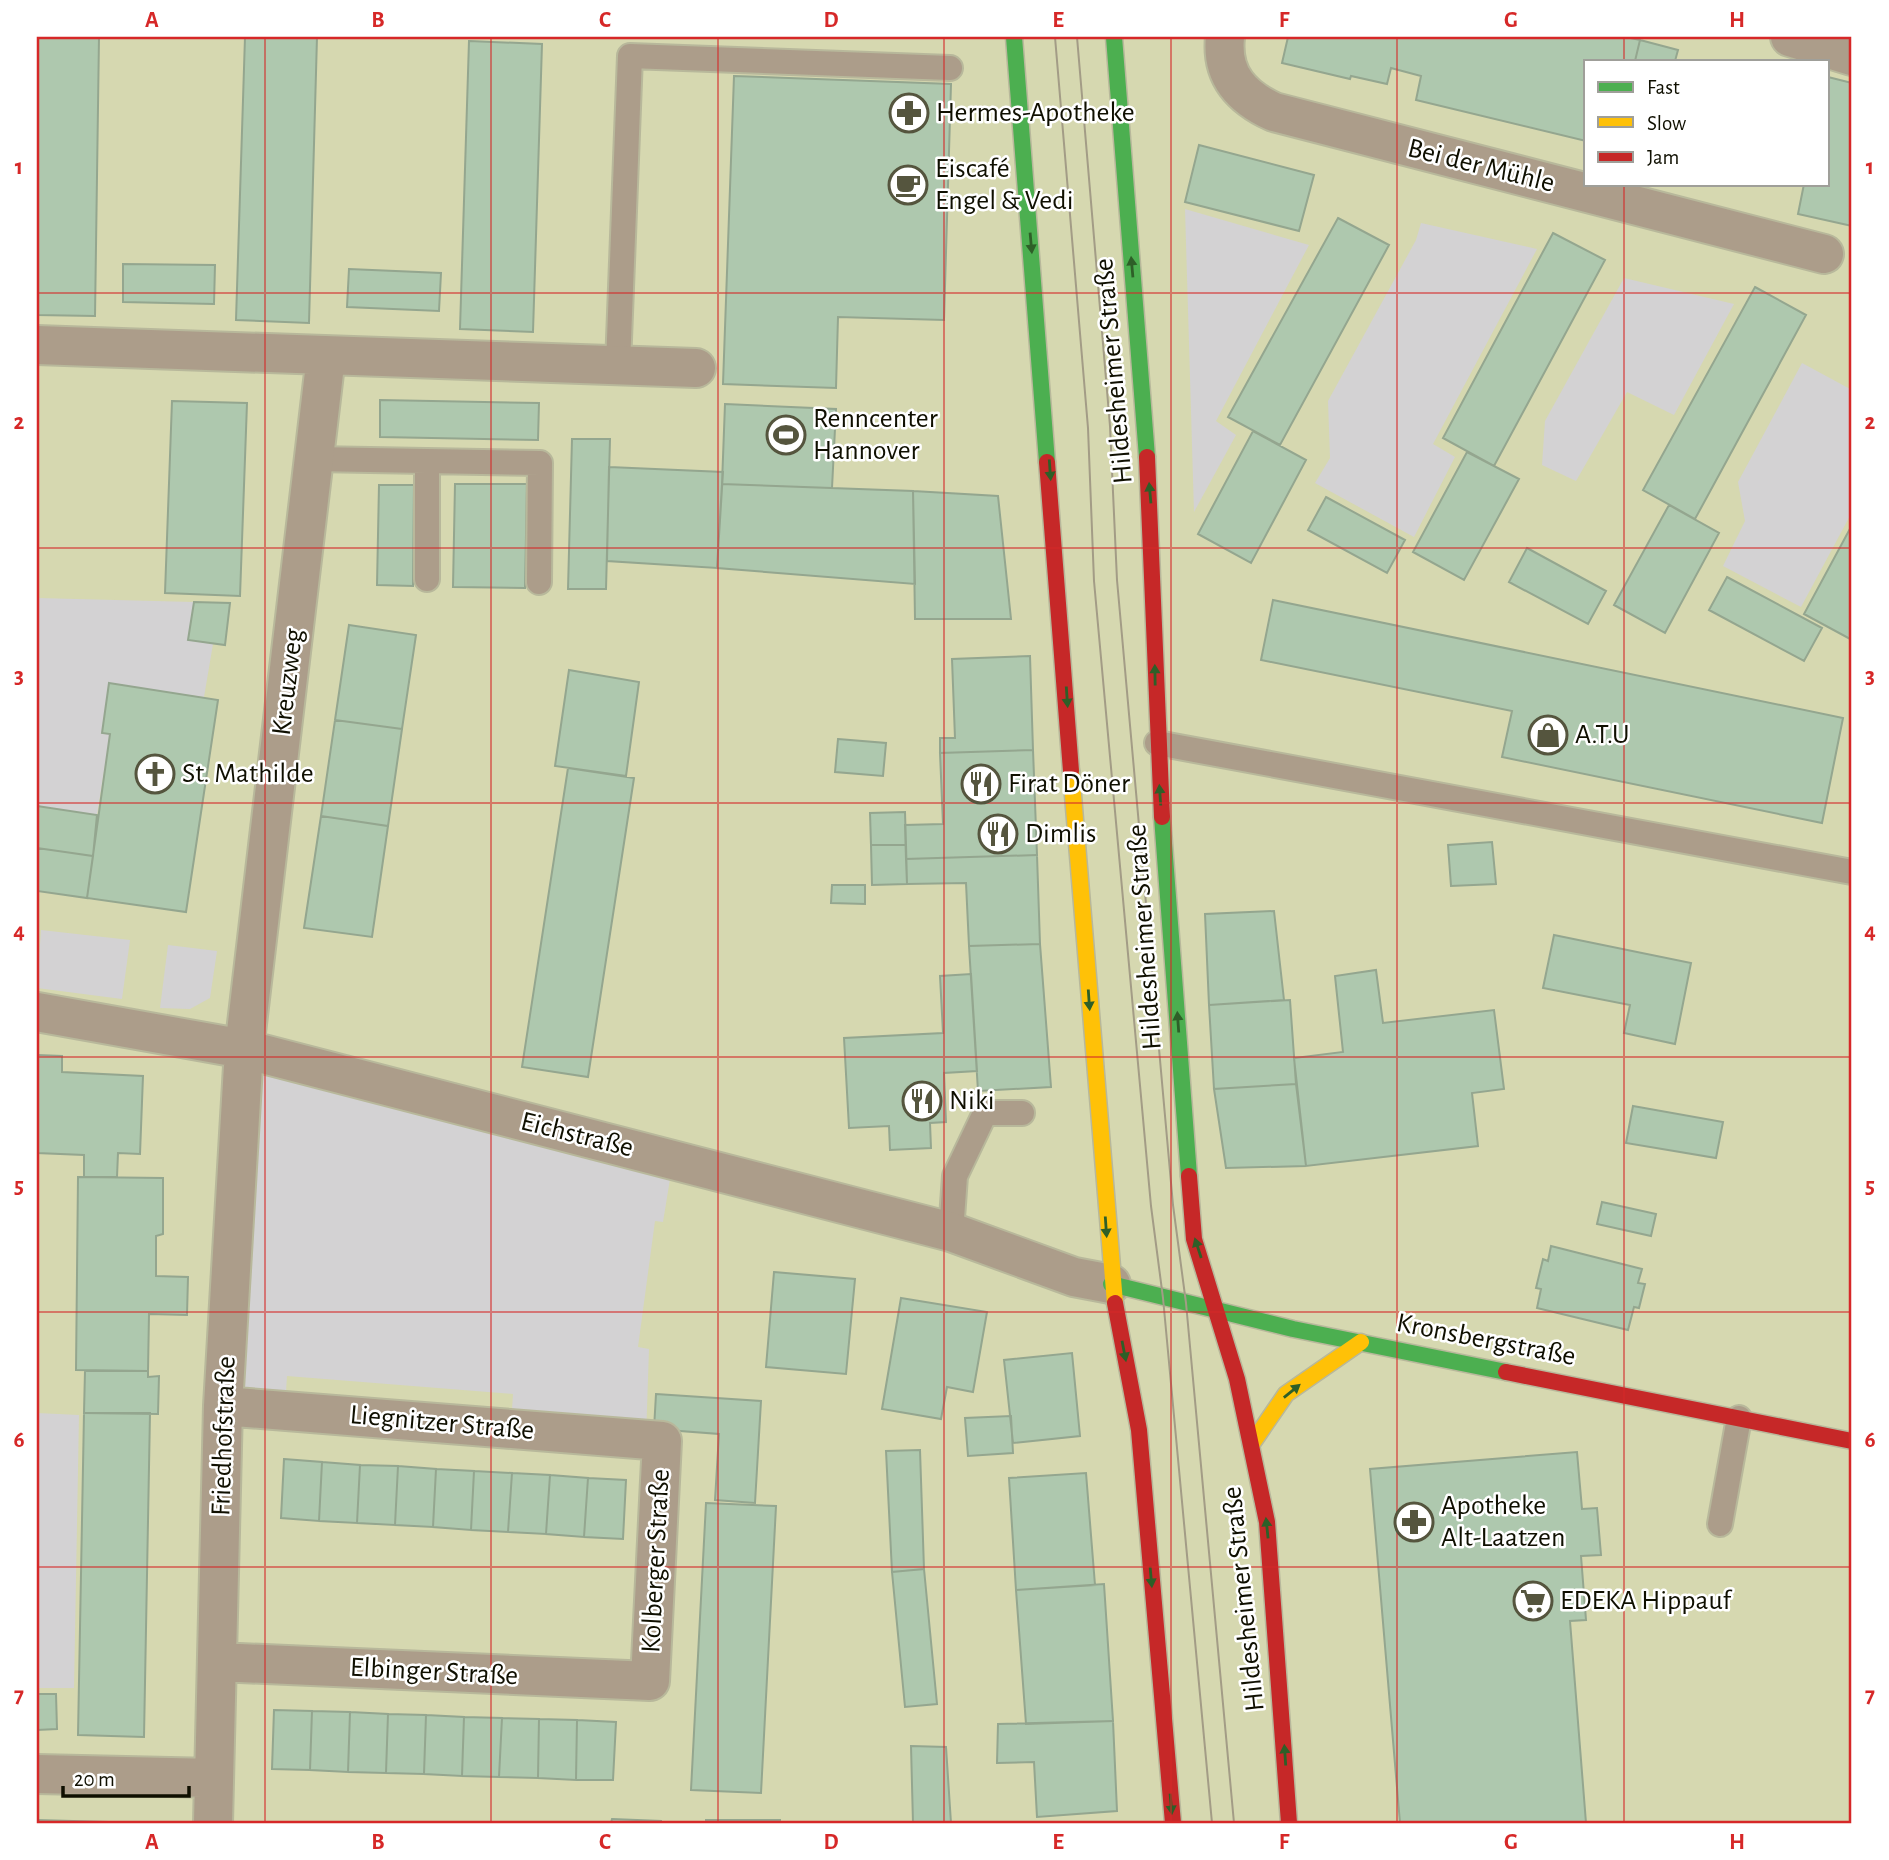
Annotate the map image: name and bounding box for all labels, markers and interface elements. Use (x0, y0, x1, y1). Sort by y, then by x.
text: A (145, 9, 159, 32)
text: B (371, 9, 385, 32)
text: C (599, 9, 611, 32)
text: D (823, 9, 839, 32)
text: E (1052, 9, 1064, 32)
text: F (1279, 9, 1290, 32)
text: G (1504, 9, 1518, 32)
text: H (1729, 9, 1745, 32)
legend (1584, 60, 1829, 186)
text: Fast (1647, 77, 1680, 98)
pharmacy icon: Hermes-Apotheke (888, 92, 930, 134)
place label: Hermes-Apotheke (936, 99, 1135, 127)
text: Slow (1647, 113, 1686, 134)
street label: Bei der Mühle (1405, 134, 1557, 198)
text: Jam (1647, 147, 1679, 168)
place label: Eiscafé Engel & Vedi (935, 155, 1074, 215)
text: 1 (15, 156, 23, 179)
text: 1 (1866, 156, 1874, 179)
cafe icon: Eiscafé Engel & Vedi (887, 164, 929, 206)
one-way arrow (1026, 233, 1037, 255)
one-way arrow (1126, 255, 1137, 277)
street label: Hildesheimer Straße (1090, 257, 1138, 485)
place label: Renncenter Hannover (813, 405, 938, 465)
text: 2 (14, 411, 25, 434)
text: 2 (1865, 411, 1876, 434)
sports icon: Renncenter Hannover (765, 414, 807, 456)
one-way arrow (1045, 459, 1056, 481)
one-way arrow (1144, 482, 1155, 504)
street label: Kreuzweg (268, 627, 308, 737)
one-way arrow (1150, 663, 1161, 685)
text: 3 (14, 665, 24, 688)
text: 3 (1865, 665, 1875, 688)
one-way arrow (1062, 686, 1073, 708)
shop icon: A.T.U (1527, 714, 1569, 756)
place label: A.T.U (1575, 721, 1630, 749)
church icon: St. Mathilde (134, 753, 176, 795)
place label: St. Mathilde (182, 760, 314, 788)
restaurant icon: Firat Döner (960, 763, 1002, 805)
place label: Firat Döner (1008, 770, 1130, 798)
one-way arrow (1155, 784, 1166, 806)
restaurant icon: Dimlis (977, 813, 1019, 855)
place label: Dimlis (1025, 820, 1096, 848)
street label: Hildesheimer Straße (1123, 823, 1167, 1051)
text: 4 (13, 920, 25, 943)
text: 4 (1864, 920, 1876, 943)
one-way arrow (1084, 990, 1095, 1012)
one-way arrow (1172, 1011, 1183, 1033)
restaurant icon: Niki (901, 1080, 943, 1122)
place label: Niki (949, 1087, 994, 1115)
street label: Eichstraße (518, 1108, 636, 1162)
text: 5 (14, 1175, 24, 1198)
text: 5 (1865, 1175, 1875, 1198)
one-way arrow (1101, 1216, 1112, 1238)
one-way arrow (1192, 1238, 1203, 1259)
street label: Kronsbergstraße (1394, 1309, 1578, 1371)
one-way arrow (1118, 1340, 1129, 1362)
street label: Friedhofstraße (207, 1356, 241, 1516)
one-way arrow (1283, 1383, 1301, 1398)
street label: Liegnitzer Straße (349, 1401, 535, 1445)
text: 6 (13, 1429, 25, 1452)
text: 6 (1864, 1429, 1876, 1452)
street label: Kolberger Straße (637, 1468, 675, 1654)
street label: Hildesheimer Straße (1218, 1485, 1270, 1713)
place label: Apotheke Alt-Laatzen (1441, 1492, 1565, 1552)
pharmacy icon: Apotheke Alt-Laatzen (1393, 1501, 1435, 1543)
one-way arrow (1261, 1517, 1272, 1539)
one-way arrow (1146, 1566, 1157, 1588)
supermarket icon: EDEKA Hippauf (1512, 1580, 1554, 1622)
place label: EDEKA Hippauf (1560, 1587, 1733, 1615)
street label: Elbinger Straße (349, 1654, 519, 1690)
text: 7 (14, 1684, 24, 1707)
text: 7 (1865, 1684, 1875, 1707)
one-way arrow (1279, 1744, 1290, 1766)
scale bar (63, 1755, 189, 1799)
text: 20 m (74, 1769, 115, 1790)
one-way arrow (1166, 1793, 1177, 1815)
text: A (145, 1831, 159, 1854)
text: B (371, 1831, 385, 1854)
text: C (599, 1831, 611, 1854)
text: D (823, 1831, 839, 1854)
text: E (1052, 1831, 1064, 1854)
text: F (1279, 1831, 1290, 1854)
text: G (1504, 1831, 1518, 1854)
text: H (1729, 1831, 1745, 1854)

